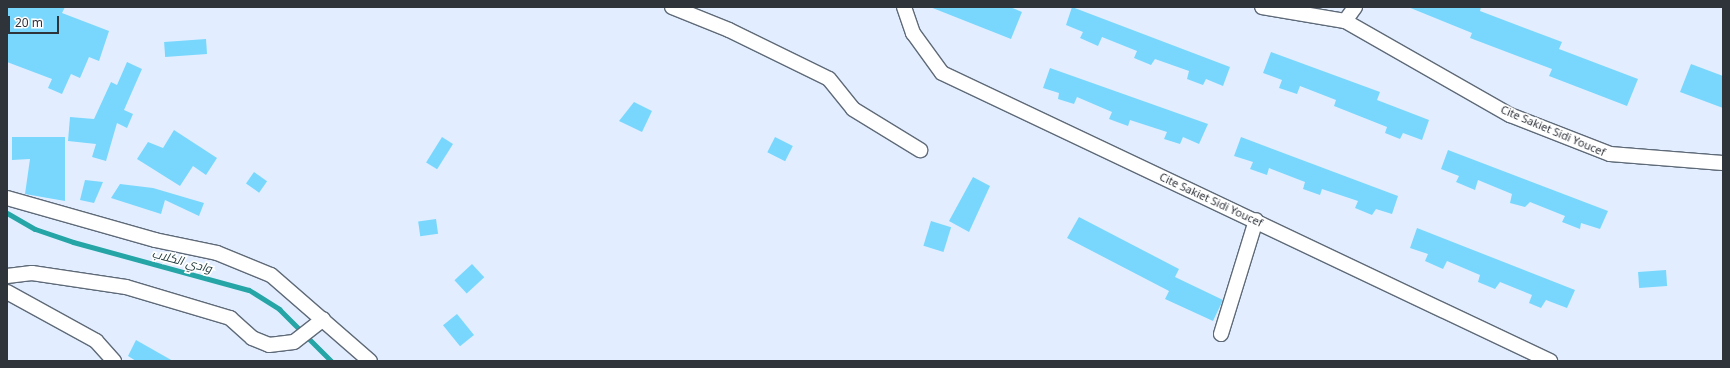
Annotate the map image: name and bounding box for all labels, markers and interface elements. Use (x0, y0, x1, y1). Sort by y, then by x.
scale bar (10, 8, 61, 34)
text: 20 m (15, 14, 43, 31)
street label: Cite Sakiet Sidi Youcef (1499, 103, 1607, 159)
street label: Cite Sakiet Sidi Youcef (1157, 170, 1265, 230)
water label: وادي الكلاب (150, 246, 214, 276)

